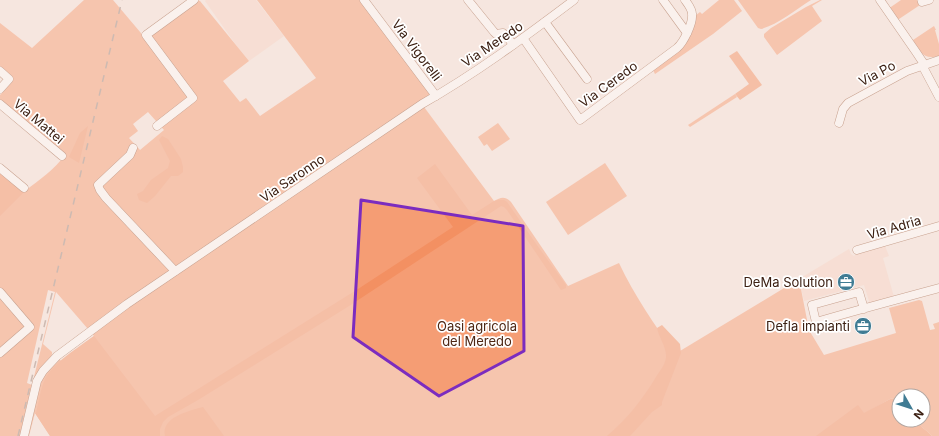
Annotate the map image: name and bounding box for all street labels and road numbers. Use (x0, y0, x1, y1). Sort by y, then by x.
street label: Via Vigorelli (389, 16, 445, 84)
street label: Via Meredo (458, 18, 526, 70)
street label: Via Ceredo (576, 57, 640, 111)
street label: Via Po (856, 57, 898, 89)
street label: Via Mattei (11, 95, 67, 147)
street label: Via Saronno (257, 150, 327, 205)
street label: Via Adria (865, 212, 923, 242)

